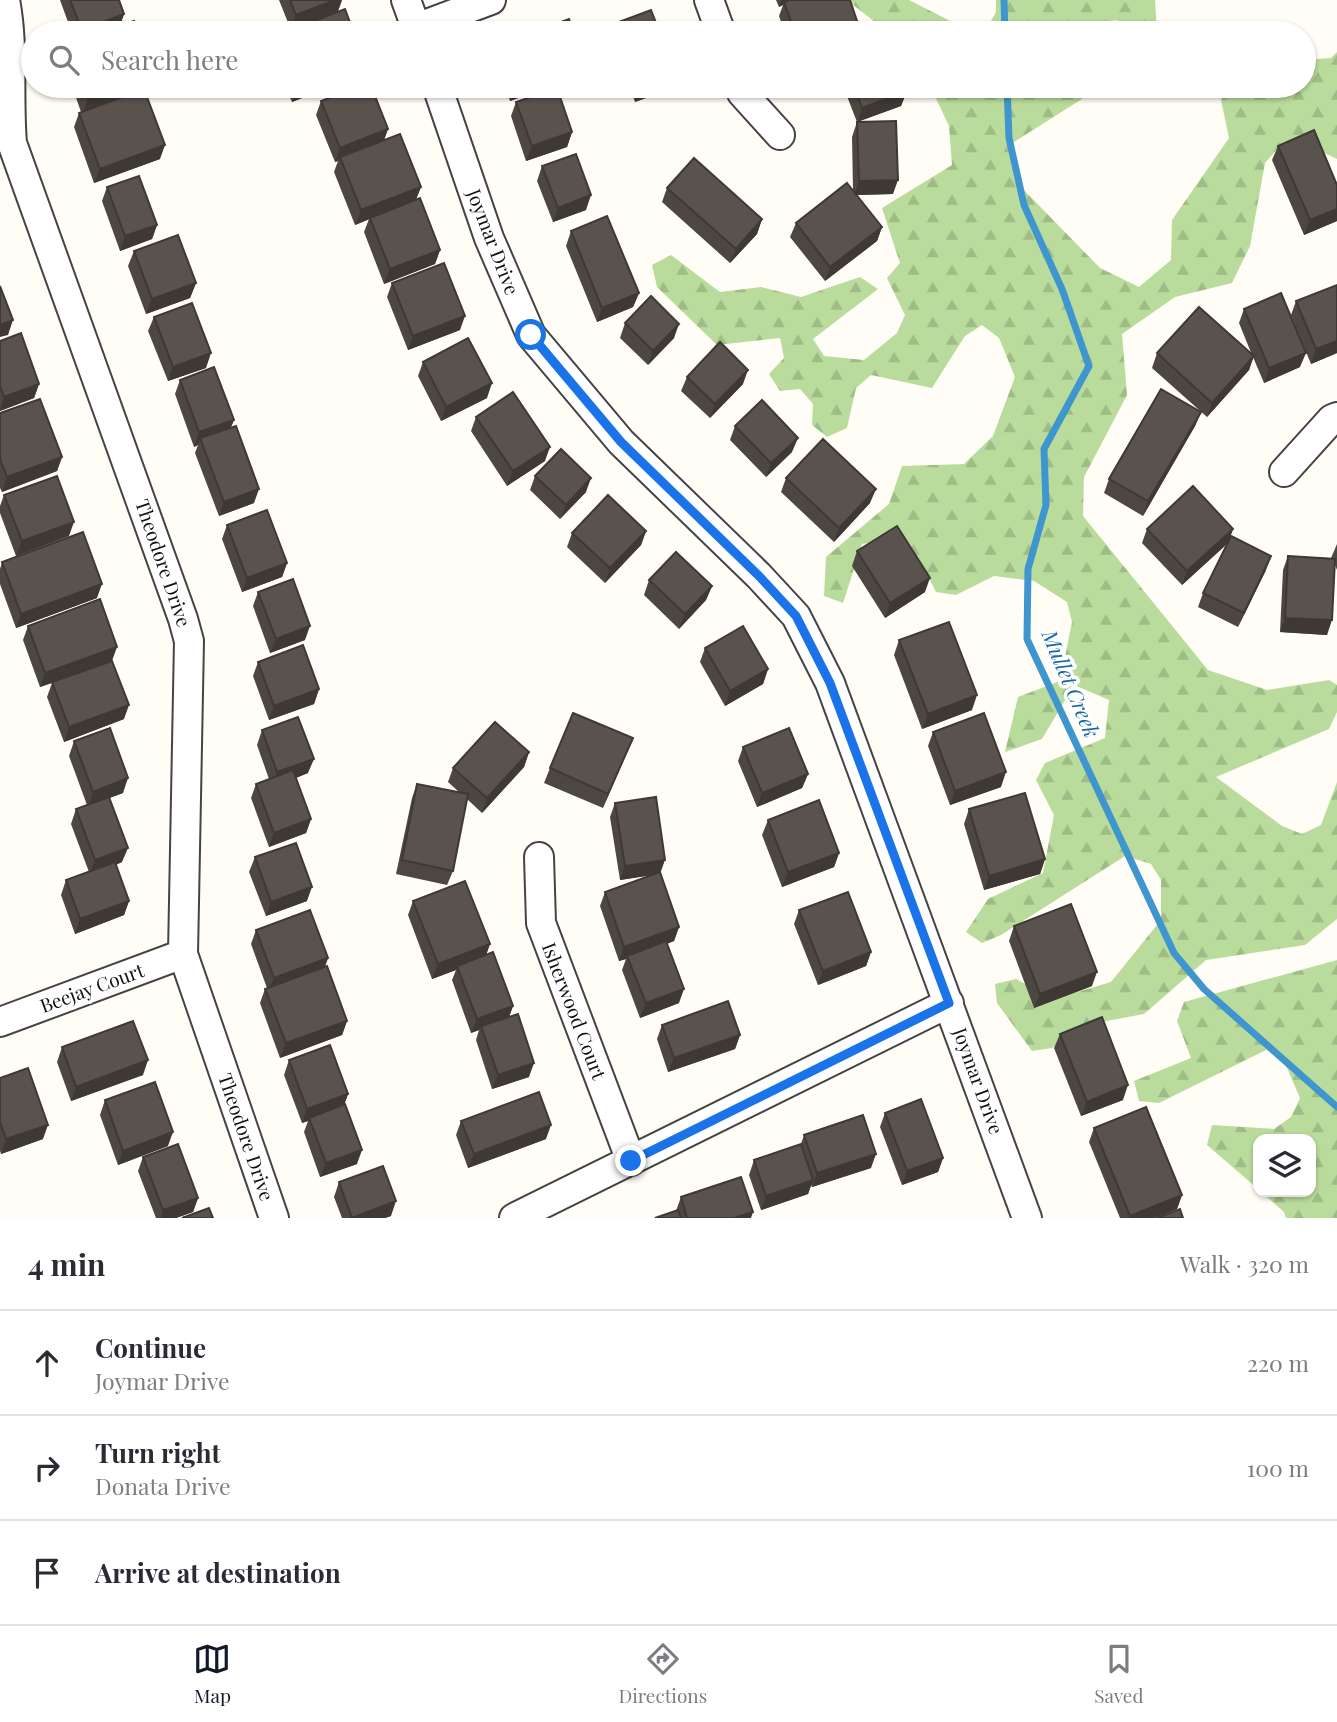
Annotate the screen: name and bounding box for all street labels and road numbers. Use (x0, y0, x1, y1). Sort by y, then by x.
street label: Joymar Drive (461, 184, 526, 298)
street label: Theodore Drive (130, 495, 198, 630)
street label: Isherwood Court (537, 938, 613, 1083)
street label: Beejay Court (36, 956, 148, 1018)
street label: Joymar Drive (947, 1023, 1010, 1137)
street label: Theodore Drive (213, 1069, 281, 1204)

